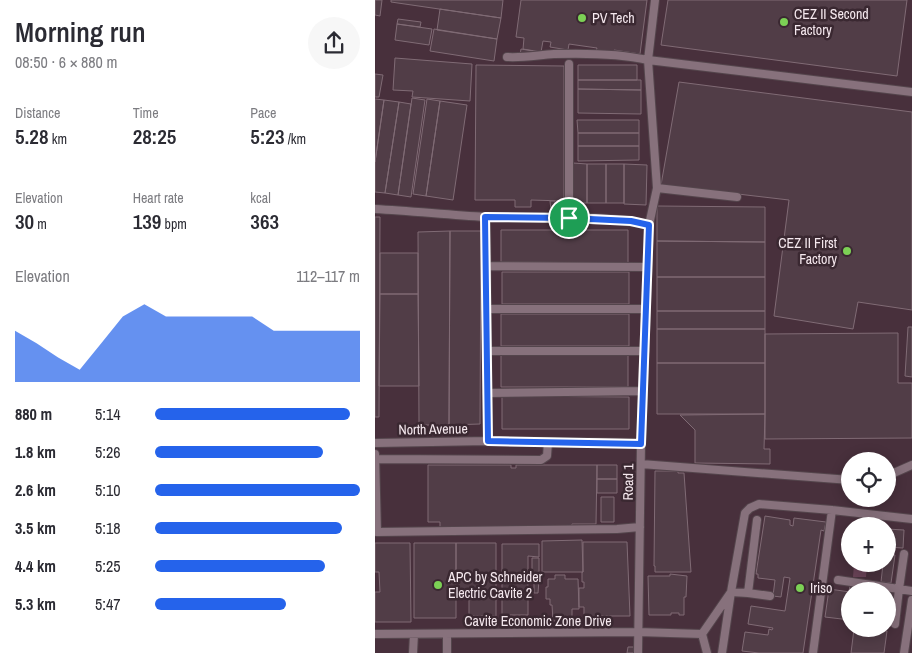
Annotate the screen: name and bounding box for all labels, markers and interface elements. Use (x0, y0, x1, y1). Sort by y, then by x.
place label: CEZ II Second Factory (794, 5, 869, 39)
place label: PV Tech (592, 9, 635, 27)
marker: PV Tech (576, 12, 588, 24)
text: Morning run (15, 13, 146, 51)
marker: CEZ II Second Factory (778, 16, 790, 28)
button: share (308, 17, 360, 69)
text: 08:50 · 6 × 880 m (15, 51, 118, 73)
text: Distance (15, 104, 60, 122)
text: Time (133, 104, 159, 122)
text: Pace (250, 104, 277, 122)
text: 5.28 (15, 122, 49, 151)
text: 28:25 (133, 122, 176, 151)
text: 5:23 (250, 122, 284, 151)
text: km (49, 130, 67, 148)
text: /km (284, 130, 306, 148)
text: Elevation (15, 189, 63, 207)
text: Heart rate (133, 189, 184, 207)
text: kcal (250, 189, 271, 207)
pin (548, 197, 590, 239)
icon: arrive (555, 204, 583, 232)
text: 30 (15, 207, 34, 236)
text: 139 (133, 207, 161, 236)
text: 363 (250, 207, 279, 236)
text: m (34, 215, 47, 233)
text: bpm (161, 215, 187, 233)
place label: CEZ II First Factory (778, 234, 837, 268)
marker: CEZ II First Factory (841, 245, 853, 257)
text: Elevation (15, 265, 70, 287)
text: 112–117 m (296, 265, 360, 287)
text: 880 m (15, 403, 52, 425)
text: 5:14 (95, 403, 121, 425)
street label: North Avenue (398, 419, 468, 439)
text: 1.8 km (15, 441, 56, 463)
text: 5:26 (95, 441, 121, 463)
map controls (841, 452, 896, 637)
button: locate (841, 452, 896, 507)
street label: Road 1 (619, 463, 637, 501)
text: 2.6 km (15, 479, 56, 501)
text: 5:10 (95, 479, 121, 501)
text: 3.5 km (15, 517, 56, 539)
text: 5:18 (95, 517, 121, 539)
button: + (841, 517, 896, 572)
text: 4.4 km (15, 555, 56, 577)
text: 5:25 (95, 555, 121, 577)
place label: APC by Schneider Electric Cavite 2 (447, 568, 543, 602)
marker: APC by Schneider Electric Cavite 2 (432, 579, 444, 591)
place label: Iriso (810, 579, 832, 597)
marker: Iriso (794, 582, 806, 594)
button: − (841, 582, 896, 637)
text: 5.3 km (15, 593, 56, 615)
text: 5:47 (95, 593, 121, 615)
street label: Cavite Economic Zone Drive (464, 612, 612, 630)

